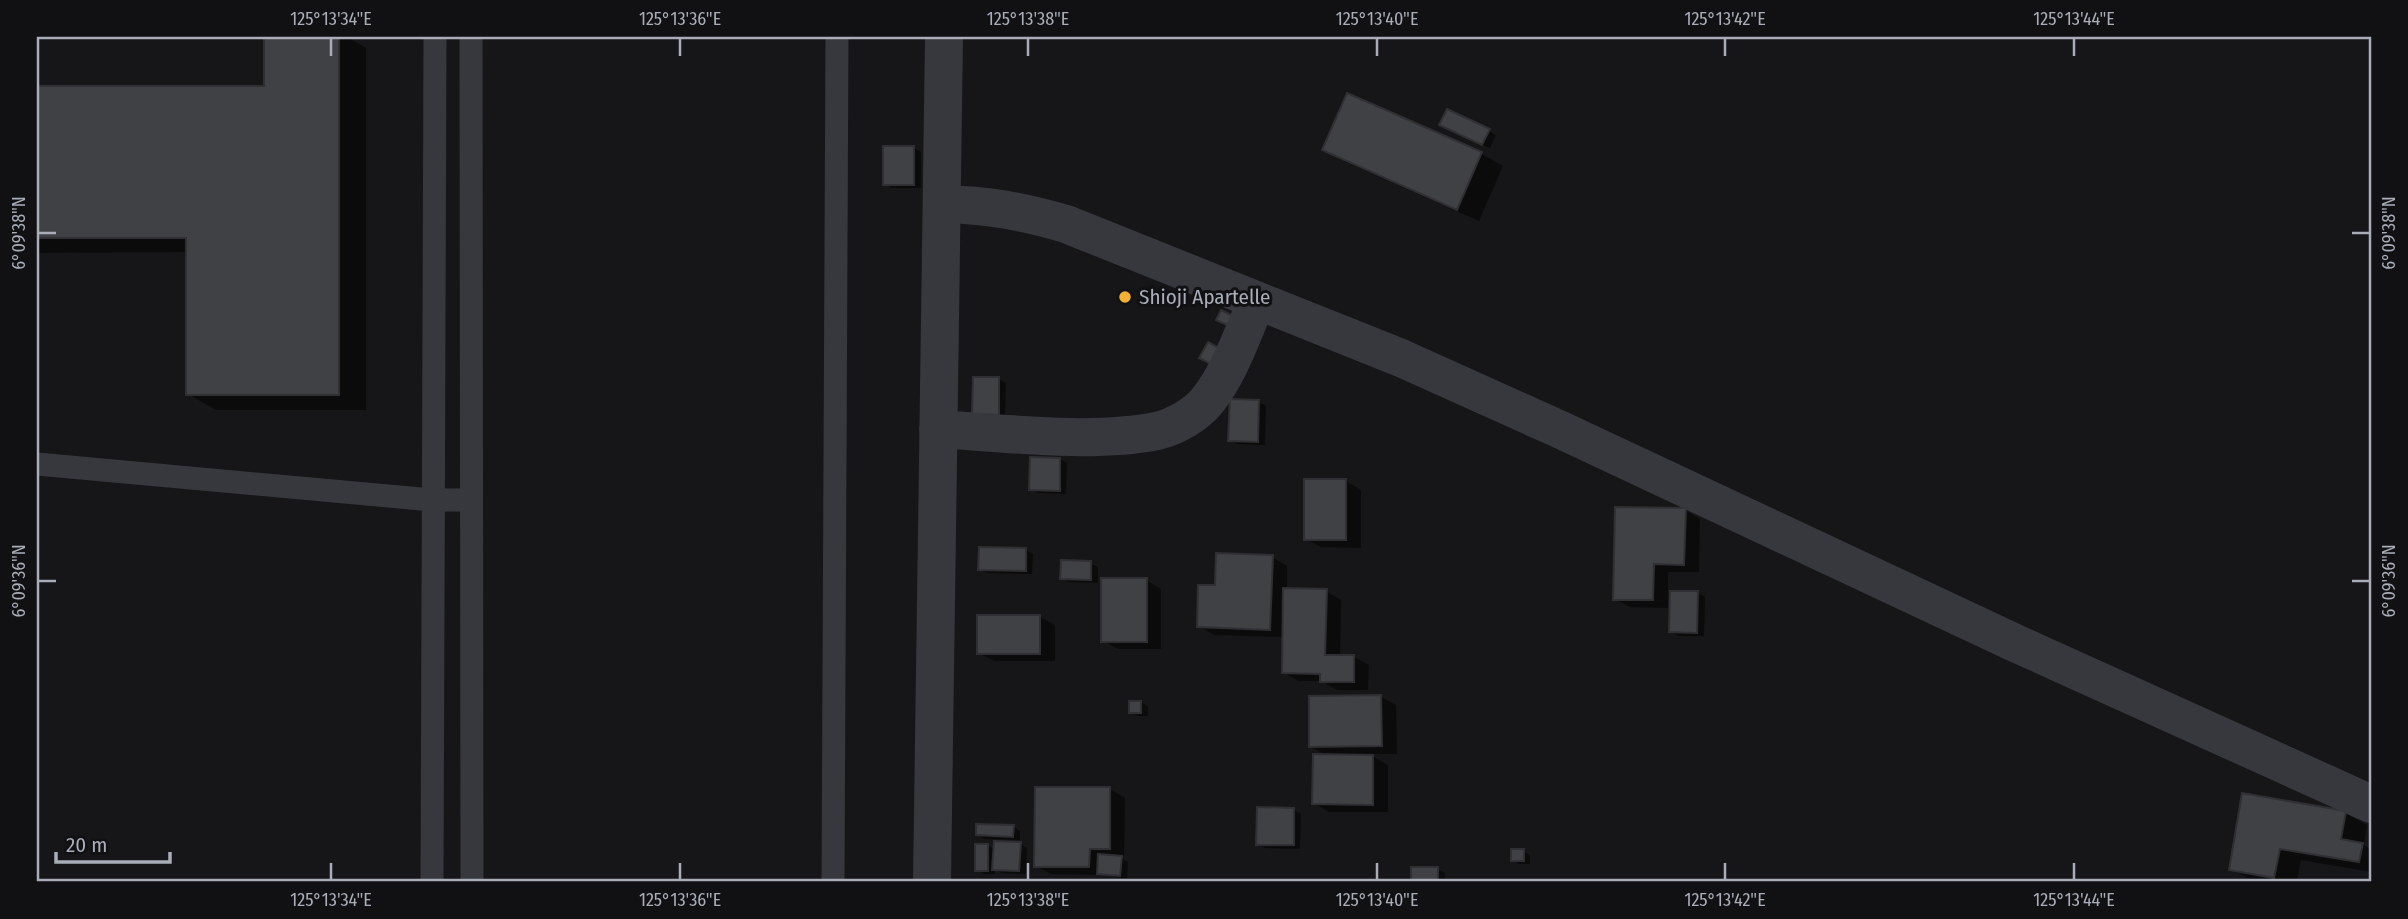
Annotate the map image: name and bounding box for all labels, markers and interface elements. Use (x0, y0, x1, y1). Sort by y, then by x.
text: 125°13'34"E (290, 8, 372, 30)
text: 125°13'36"E (639, 8, 721, 30)
text: 125°13'38"E (987, 8, 1069, 30)
text: 125°13'40"E (1336, 8, 1418, 30)
text: 125°13'42"E (1684, 8, 1766, 30)
text: 125°13'44"E (2033, 8, 2115, 30)
text: 6°09'38"N (8, 196, 30, 270)
text: 6°09'38"N (2378, 196, 2400, 270)
place label: Shioji Apartelle (1139, 284, 1270, 310)
marker: Shioji Apartelle (1117, 289, 1133, 305)
text: 6°09'36"N (8, 544, 30, 618)
text: 6°09'36"N (2378, 544, 2400, 618)
scale bar (56, 821, 170, 865)
text: 20 m (66, 832, 107, 858)
text: 125°13'34"E (290, 889, 372, 911)
text: 125°13'36"E (639, 889, 721, 911)
text: 125°13'38"E (987, 889, 1069, 911)
text: 125°13'40"E (1336, 889, 1418, 911)
text: 125°13'42"E (1684, 889, 1766, 911)
text: 125°13'44"E (2033, 889, 2115, 911)

